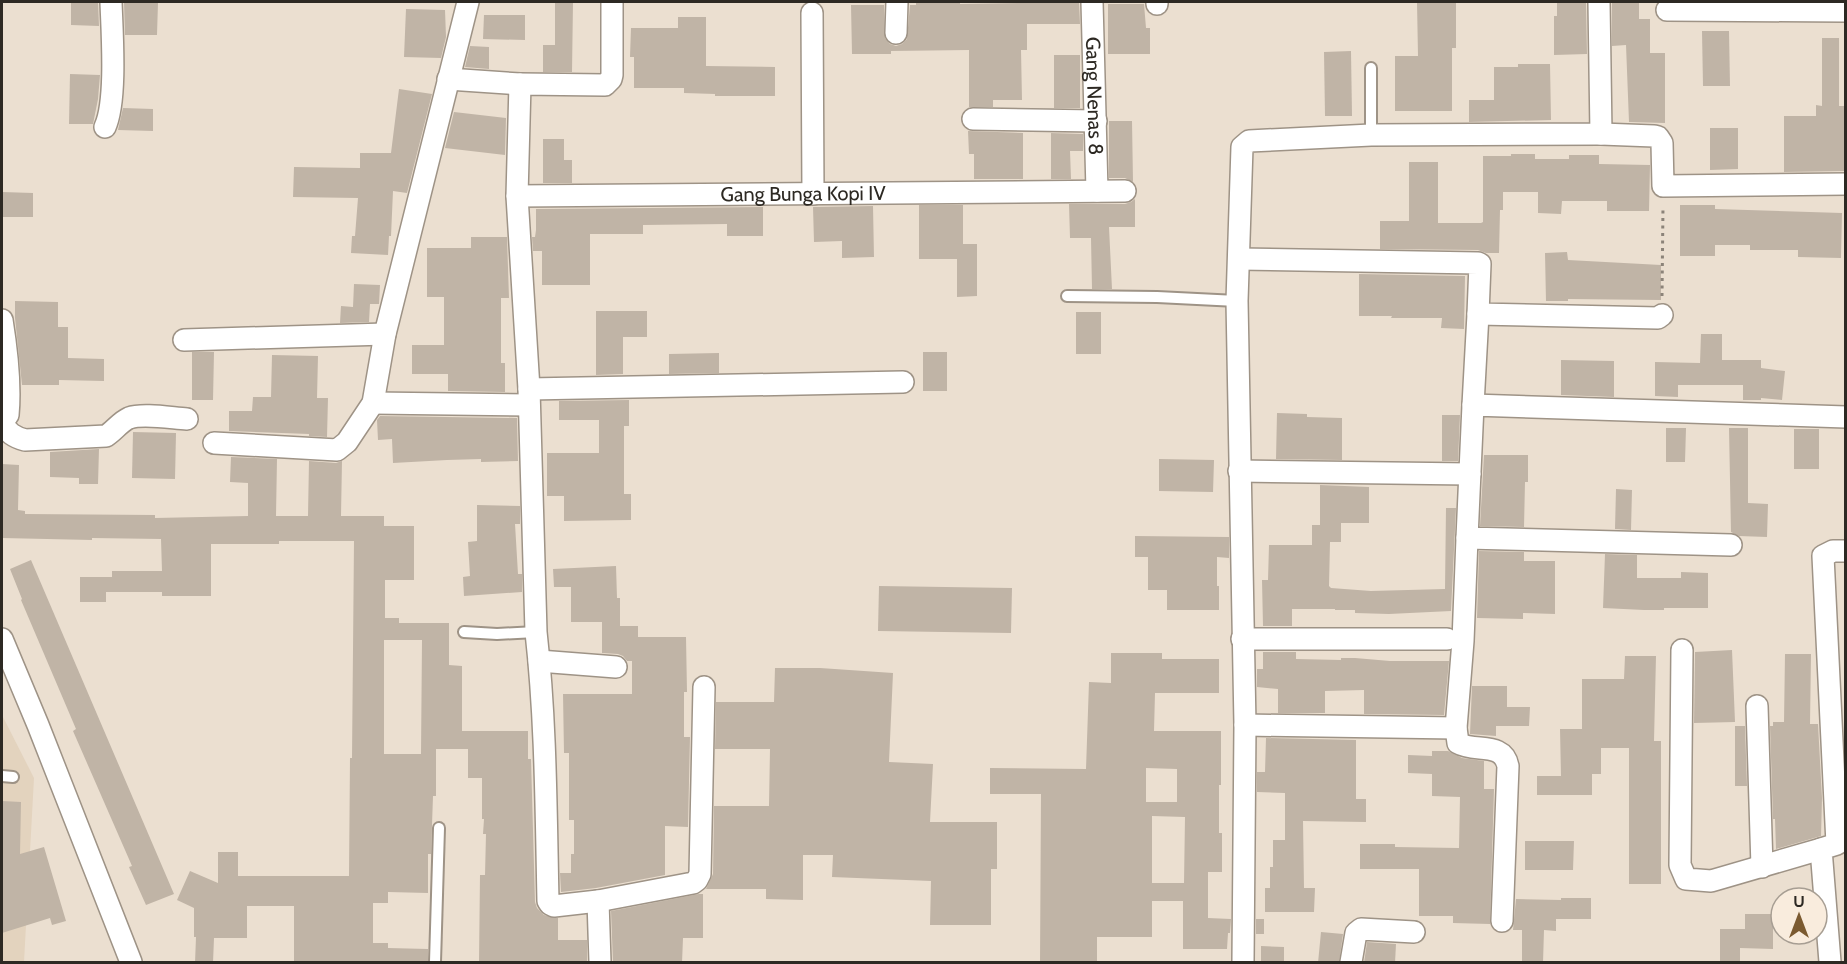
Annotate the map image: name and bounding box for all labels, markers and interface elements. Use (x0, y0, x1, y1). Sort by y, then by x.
street label: Gang Nenas 8 (1081, 36, 1108, 156)
street label: Gang Bunga Kopi IV (720, 181, 886, 206)
north arrow (1769, 886, 1829, 946)
text: U (1793, 892, 1805, 911)

